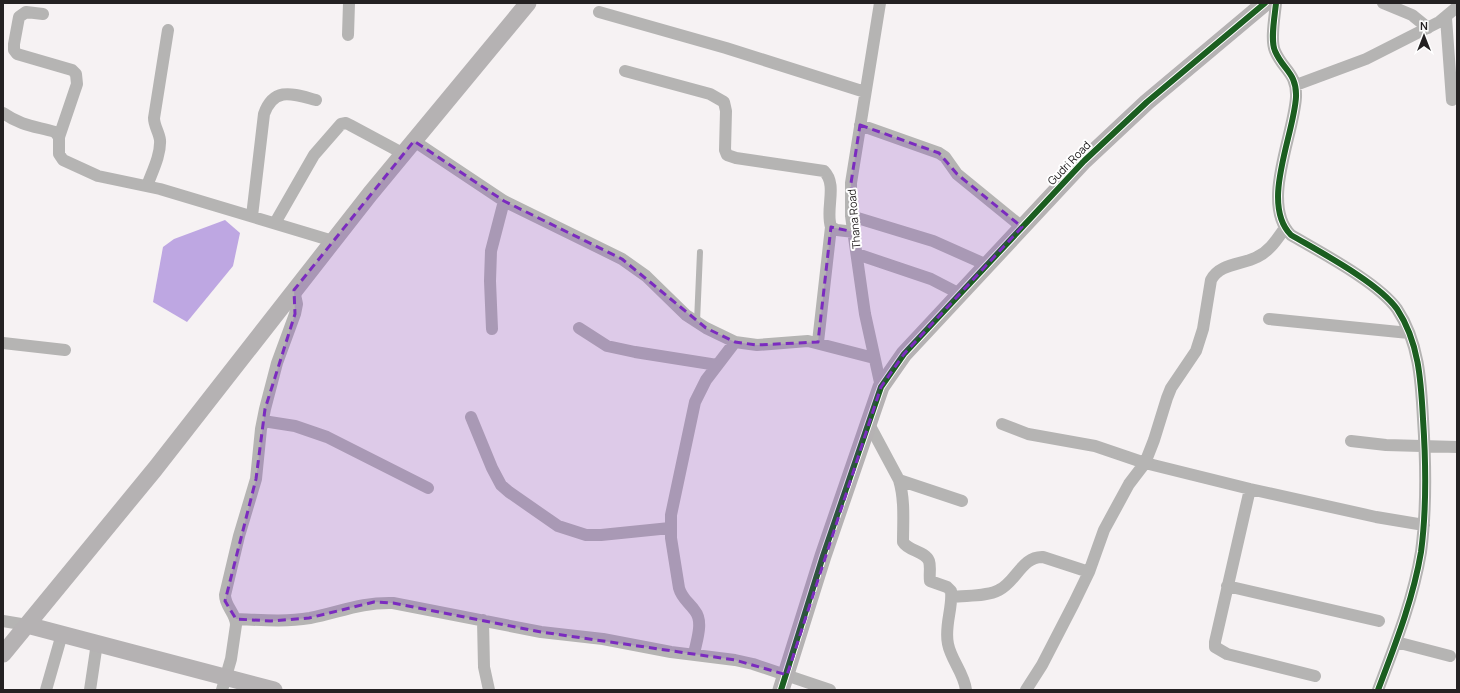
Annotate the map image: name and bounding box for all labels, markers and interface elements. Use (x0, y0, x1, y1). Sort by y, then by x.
north arrow (1404, 16, 1444, 56)
text: N (1420, 18, 1428, 33)
street label: Gudri Road (1044, 137, 1093, 188)
street label: Thana Road (843, 188, 864, 250)

